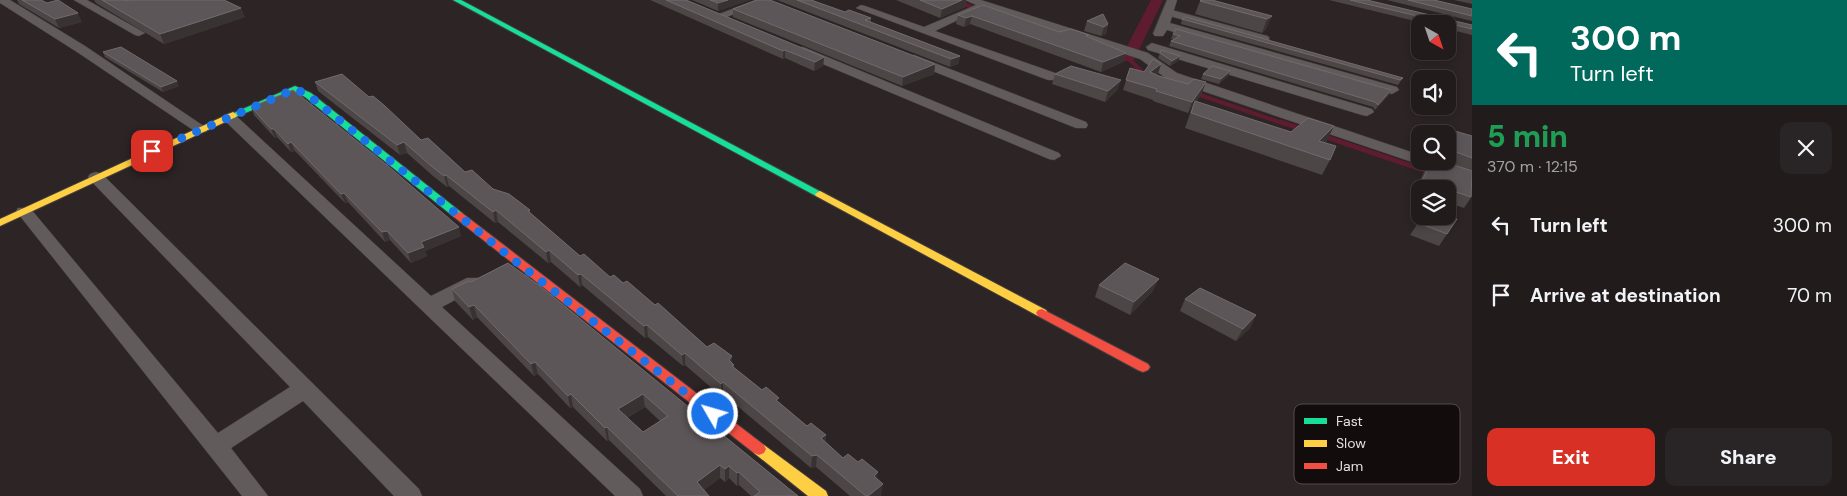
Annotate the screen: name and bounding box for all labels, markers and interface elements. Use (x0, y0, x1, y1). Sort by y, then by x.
north arrow (1411, 15, 1456, 60)
map controls (1411, 15, 1456, 225)
text: 300 m (1570, 15, 1682, 61)
icon: left (1487, 20, 1552, 85)
text: Turn left (1570, 59, 1654, 88)
button: sound (1411, 70, 1456, 115)
text: 5 min (1487, 117, 1568, 156)
button: close (1780, 122, 1832, 174)
button: search (1411, 125, 1456, 170)
pin (131, 130, 173, 172)
icon: arrive (138, 137, 166, 165)
text: 370 m · 12:15 (1487, 156, 1578, 177)
button: layers (1411, 180, 1456, 225)
icon: left (1487, 211, 1515, 239)
text: Turn left (1530, 213, 1608, 238)
text: 300 m (1773, 213, 1832, 238)
icon: arrive (1487, 281, 1515, 309)
text: Arrive at destination (1530, 283, 1721, 308)
text: 70 m (1787, 283, 1832, 308)
position arrow (686, 387, 738, 439)
legend (1294, 404, 1460, 484)
text: Fast (1336, 412, 1363, 430)
button: Exit (1487, 428, 1655, 486)
button: Share (1665, 428, 1832, 486)
text: Slow (1336, 434, 1366, 452)
text: Jam (1336, 457, 1363, 475)

